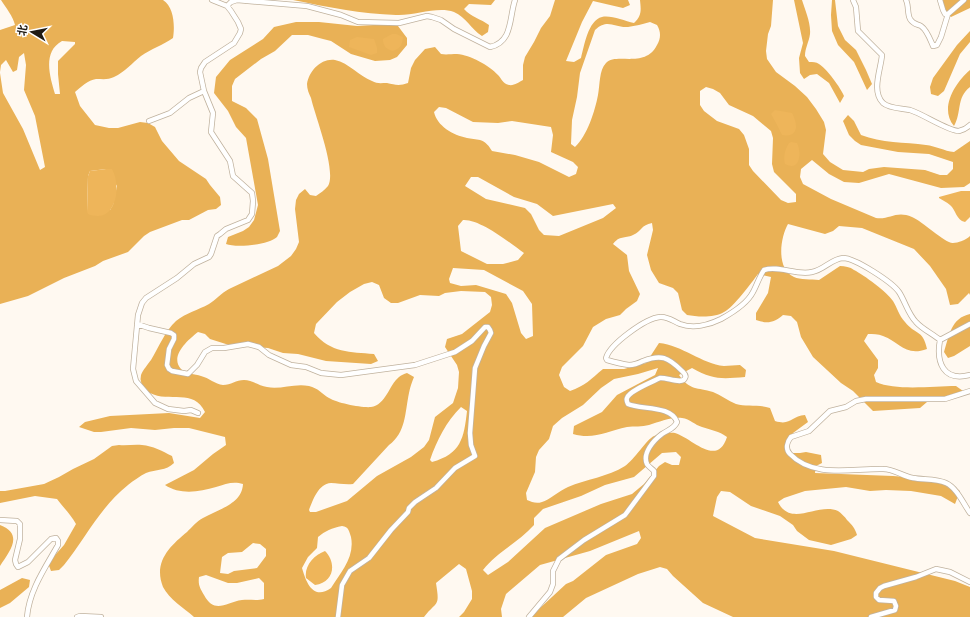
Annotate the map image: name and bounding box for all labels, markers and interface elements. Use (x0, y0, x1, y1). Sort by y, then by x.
north arrow (12, 12, 52, 52)
text: 北 (13, 23, 30, 37)

